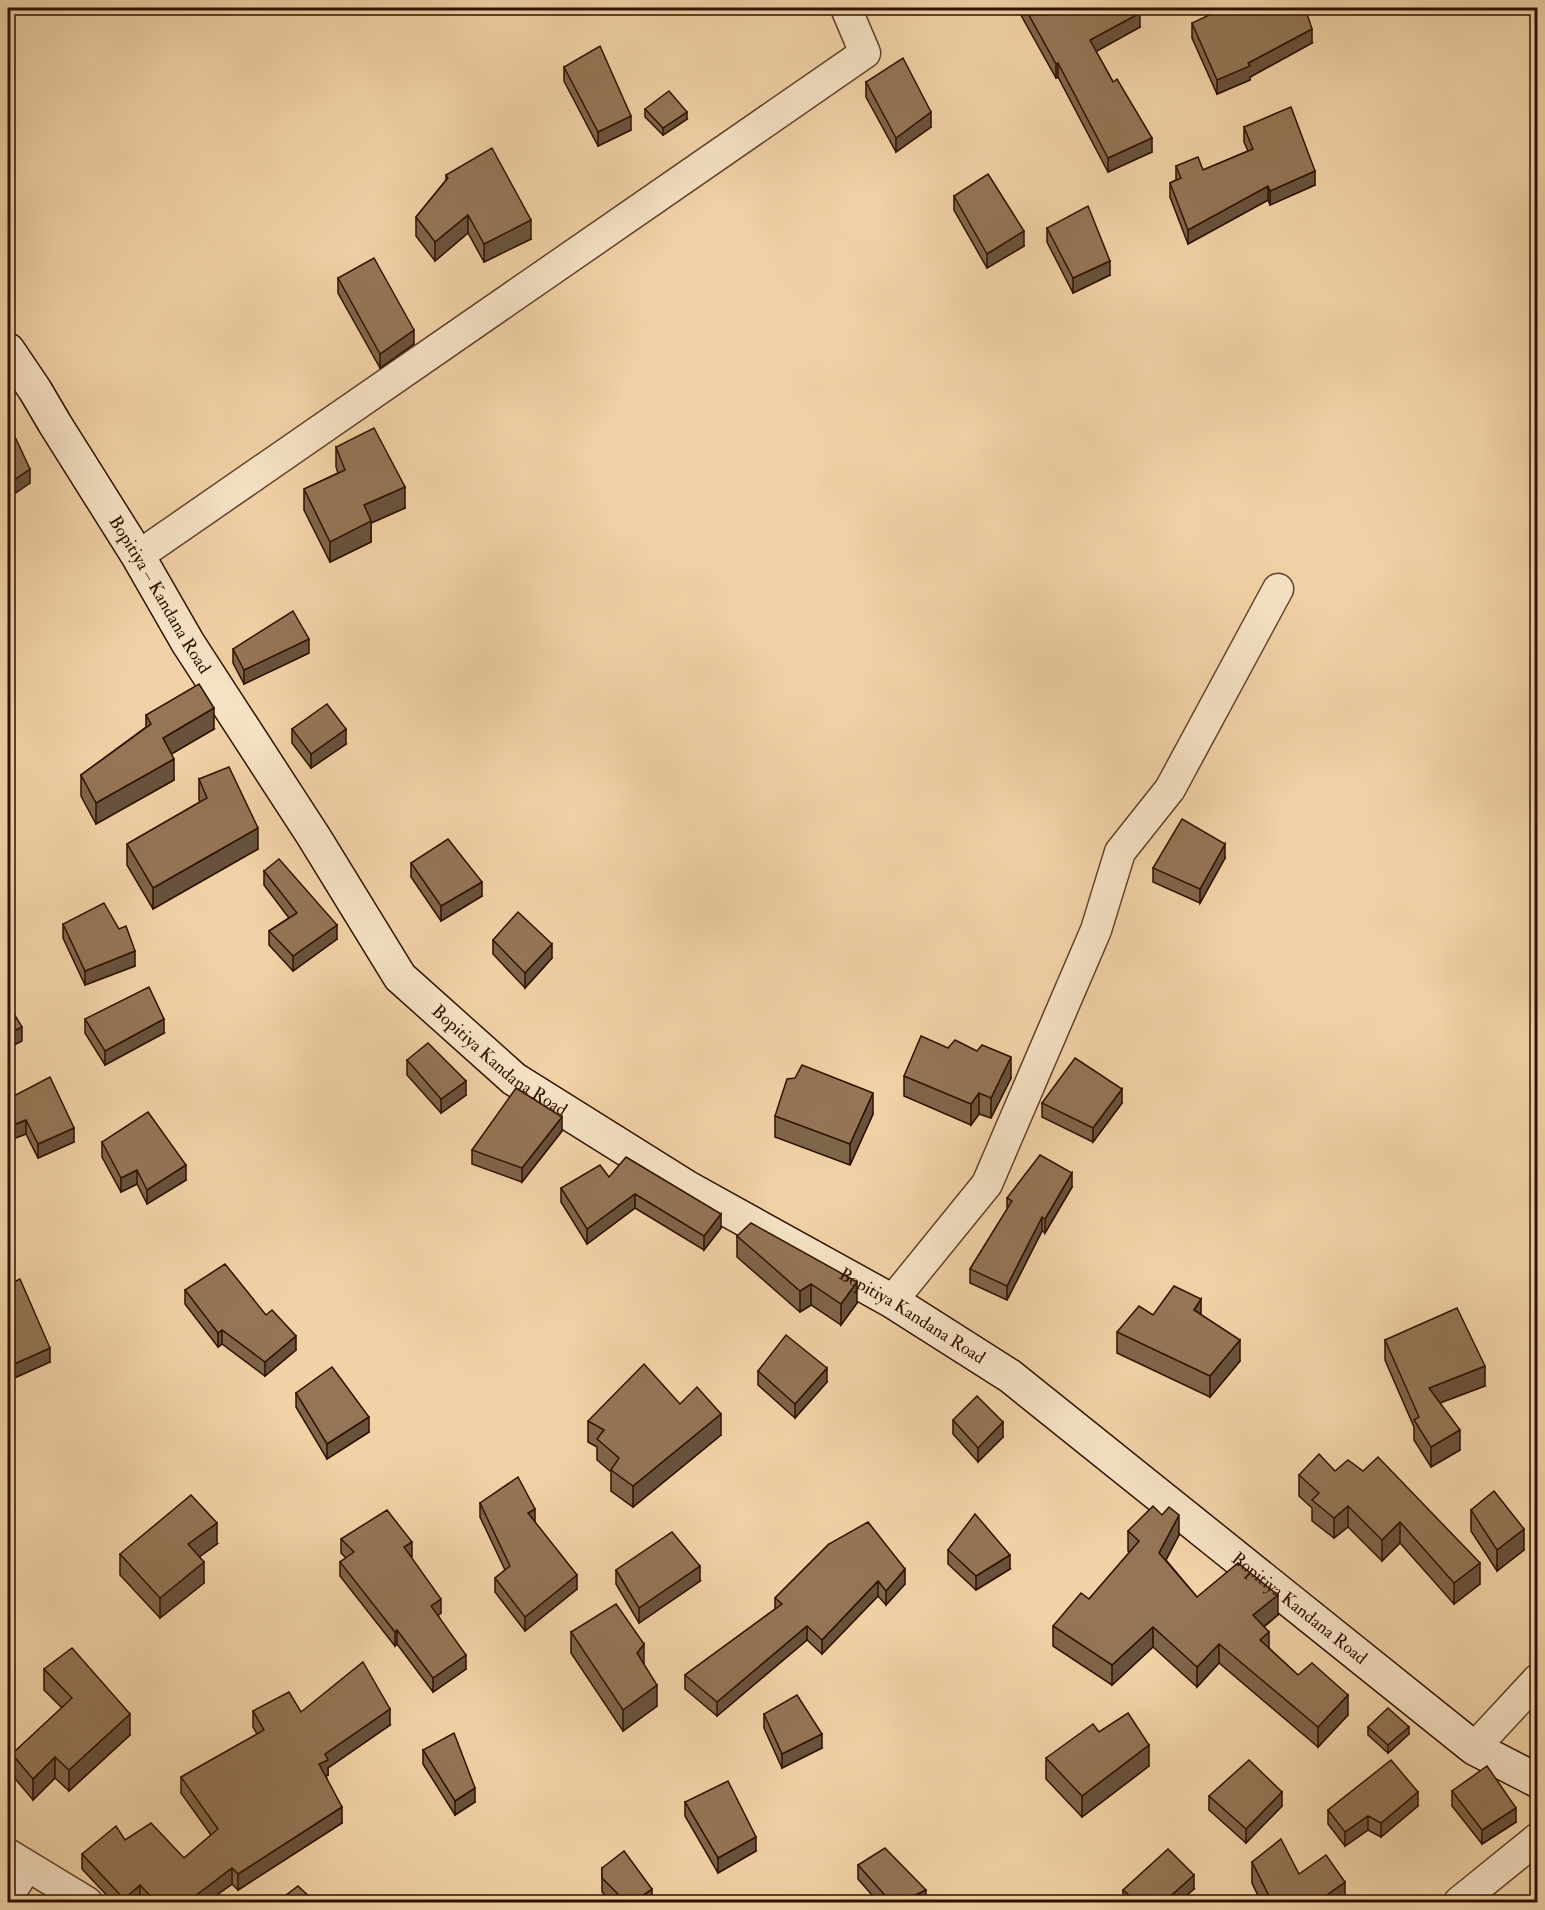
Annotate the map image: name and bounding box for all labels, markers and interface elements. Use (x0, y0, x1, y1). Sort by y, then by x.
street label: Bopitiya – Kandana Road (104, 511, 216, 678)
street label: Bopitiya Kandana Road (427, 1000, 572, 1121)
street label: Bopitiya Kandana Road (835, 1262, 990, 1369)
street label: Bopitiya Kandana Road (1227, 1547, 1372, 1670)

